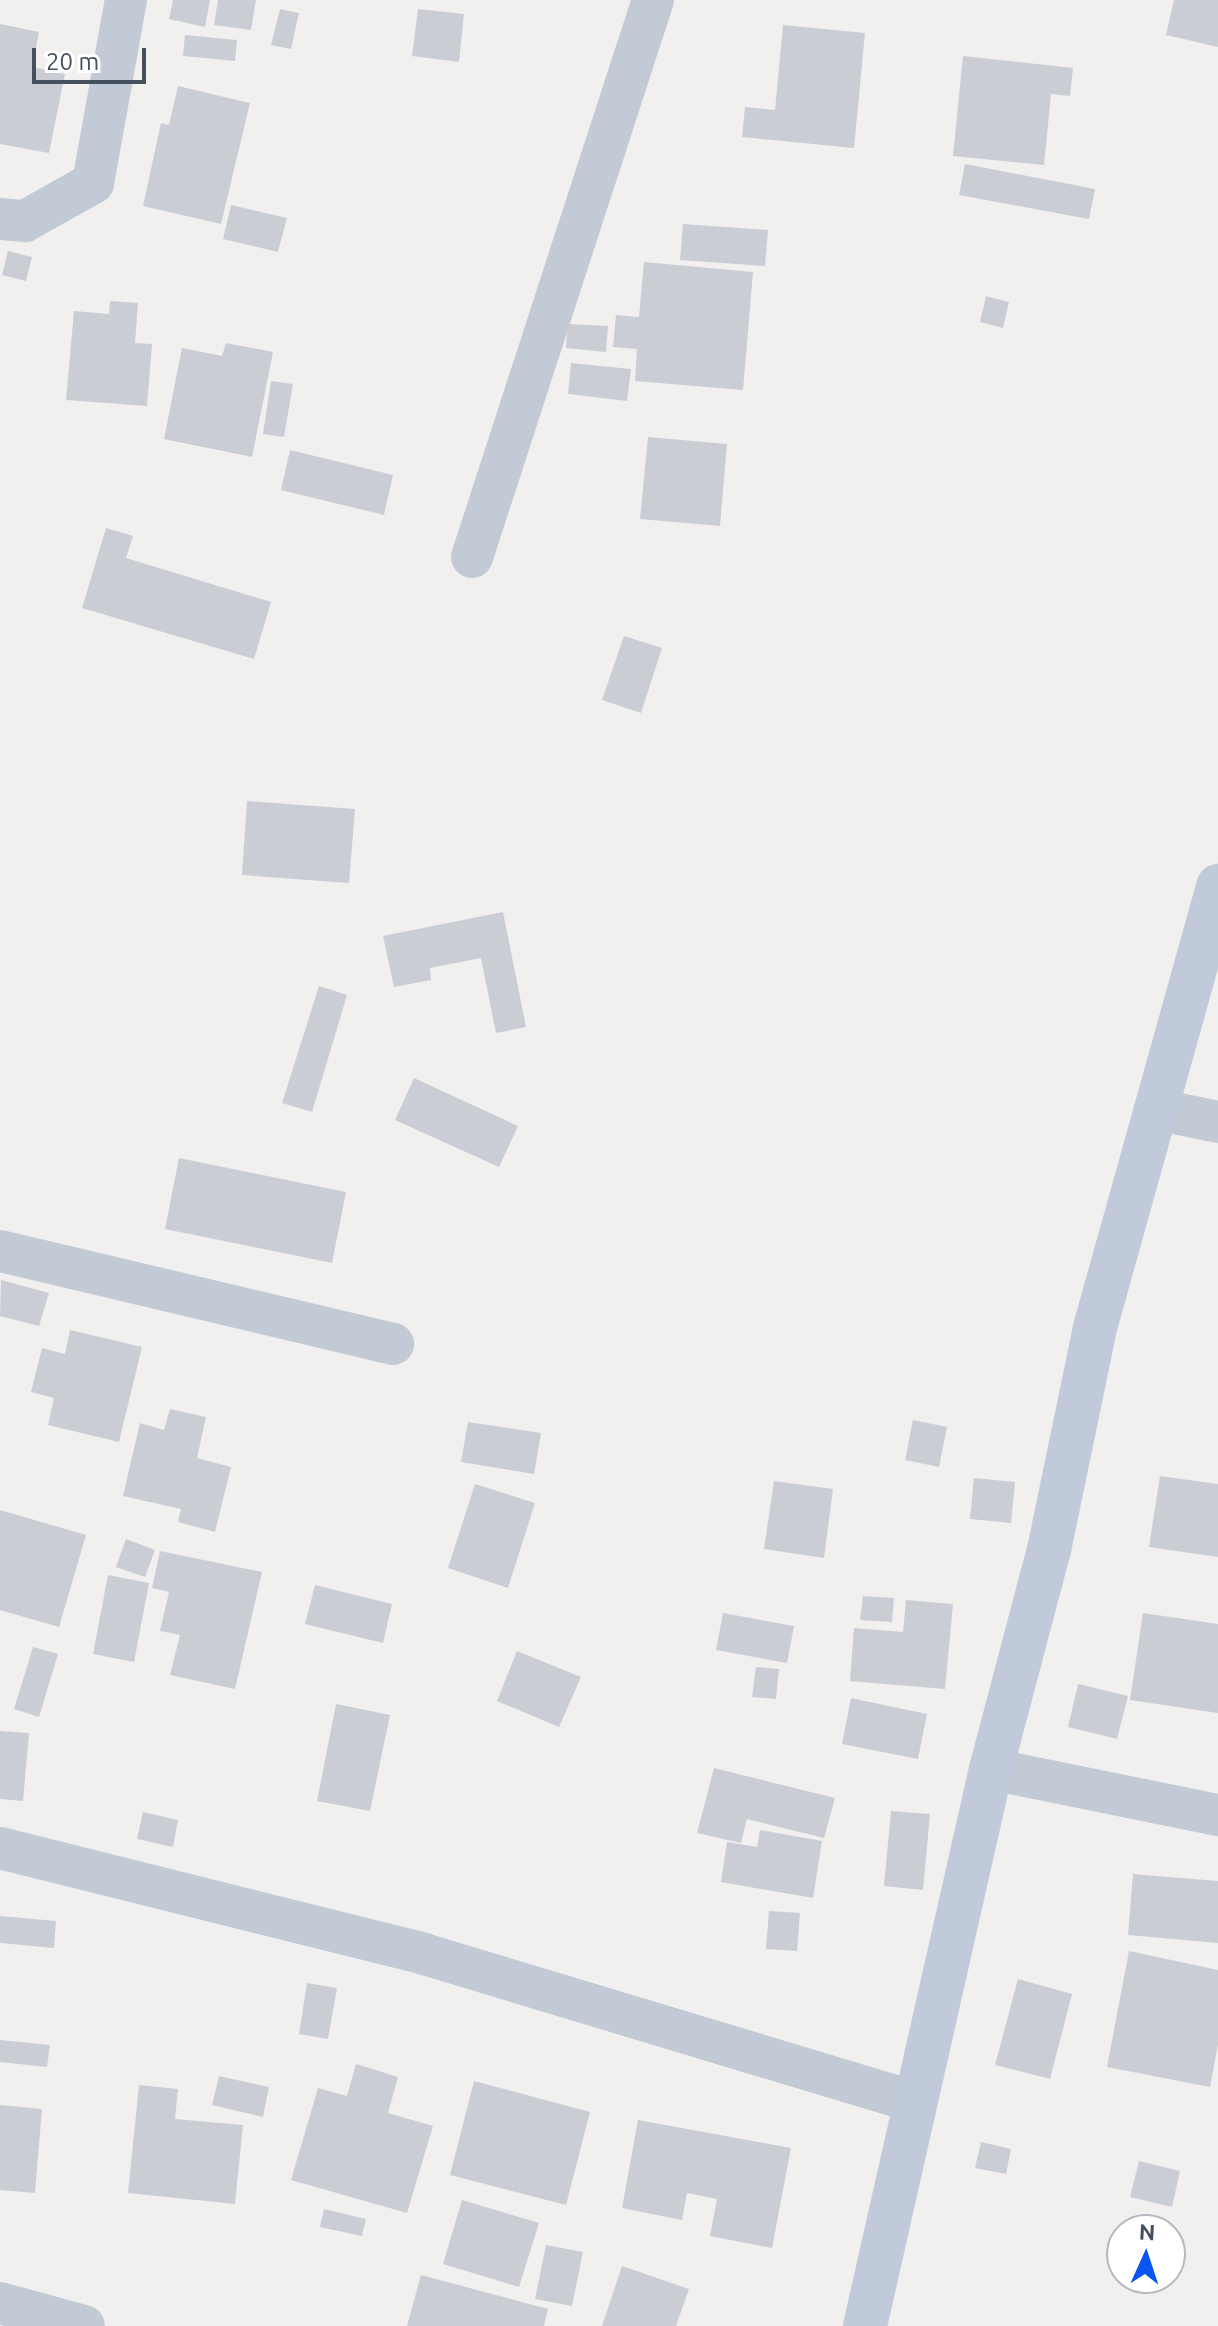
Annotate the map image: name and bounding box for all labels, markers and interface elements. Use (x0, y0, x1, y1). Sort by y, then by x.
scale bar (36, 32, 150, 82)
text: 20 m (46, 48, 99, 75)
north arrow (1106, 2214, 1186, 2294)
text: N (1138, 2219, 1156, 2244)

